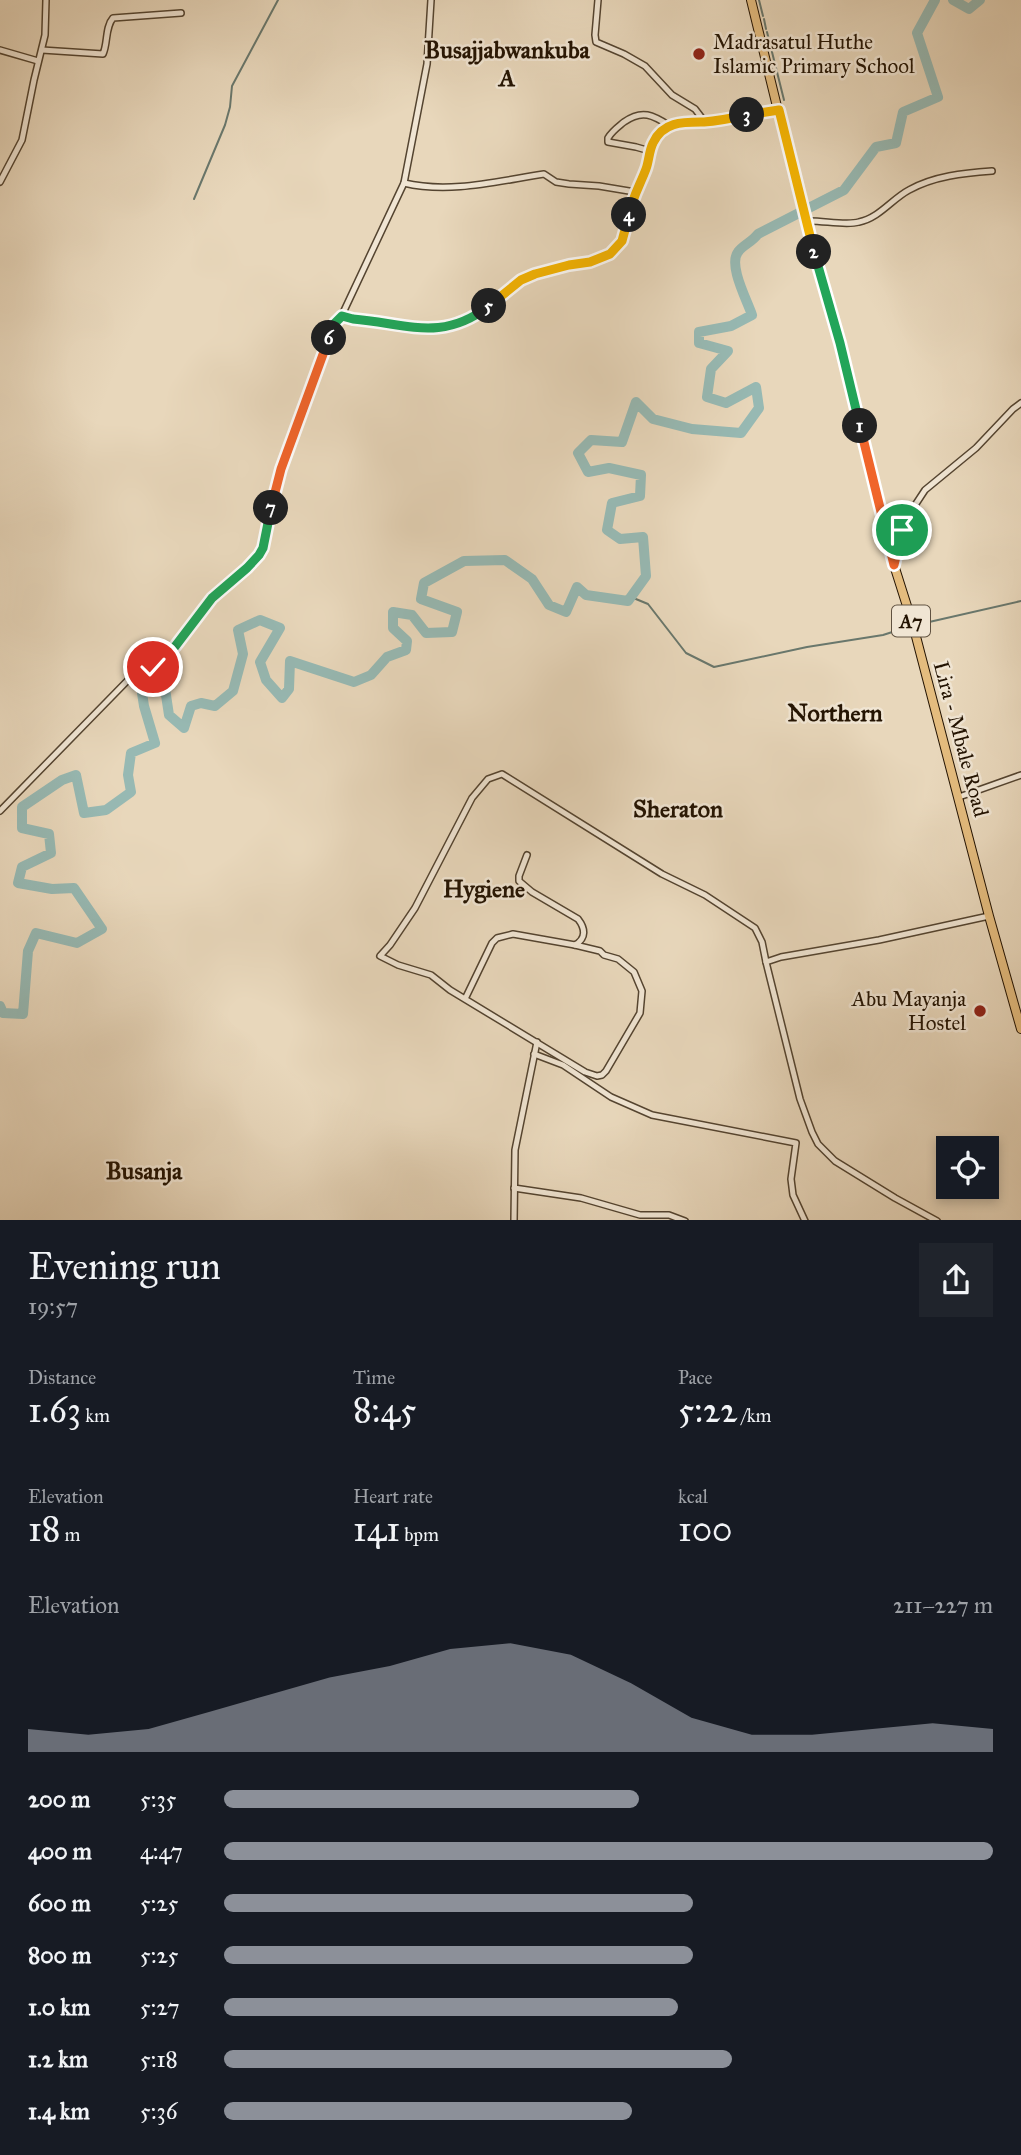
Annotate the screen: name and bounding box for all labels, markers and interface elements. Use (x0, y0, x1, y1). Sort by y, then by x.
place label: Madrasatul Huthe Islamic Primary School (713, 29, 915, 79)
district label: Busajjabwankuba A (424, 35, 591, 93)
marker: Madrasatul Huthe Islamic Primary School (691, 46, 707, 62)
pin: 3 (730, 97, 764, 132)
text: 3 (743, 103, 750, 126)
pin: 4 (612, 198, 646, 232)
text: 4 (623, 203, 634, 226)
pin: 2 (796, 234, 832, 270)
text: 2 (809, 240, 818, 263)
pin: 5 (472, 288, 506, 324)
text: 5 (484, 294, 493, 317)
pin: 6 (312, 320, 346, 356)
text: 6 (324, 326, 333, 349)
pin: 1 (842, 408, 878, 444)
text: 1 (856, 414, 863, 437)
pin: 7 (254, 490, 288, 526)
text: 7 (265, 496, 276, 519)
pin (872, 500, 932, 560)
icon: arrive (883, 511, 921, 549)
road number: A7 (892, 606, 930, 636)
pin (123, 637, 183, 697)
icon: check (134, 648, 172, 686)
street label: Lira - Mbale Road (928, 658, 994, 820)
district label: Northern (788, 698, 882, 728)
district label: Sheraton (633, 794, 723, 824)
district label: Hygiene (443, 874, 525, 904)
place label: Abu Mayanja Hostel (851, 986, 966, 1036)
marker: Abu Mayanja Hostel (972, 1003, 988, 1019)
map controls (936, 1136, 999, 1199)
button: locate (936, 1136, 999, 1199)
district label: Busanja (106, 1156, 183, 1186)
text: Evening run (28, 1243, 221, 1289)
button: share (919, 1243, 993, 1317)
text: 19:57 (28, 1292, 78, 1320)
text: Distance (28, 1366, 96, 1389)
text: Time (353, 1366, 395, 1389)
text: Pace (678, 1366, 712, 1389)
text: 1.63 (28, 1389, 81, 1432)
text: 8:45 (353, 1389, 416, 1432)
text: 5:22 (678, 1389, 738, 1432)
text: km (81, 1404, 110, 1427)
text: /km (738, 1404, 772, 1427)
text: Elevation (28, 1485, 103, 1508)
text: Heart rate (353, 1485, 433, 1508)
text: kcal (678, 1485, 708, 1508)
text: 18 (28, 1508, 60, 1551)
text: 141 (353, 1508, 400, 1551)
text: 100 (678, 1508, 732, 1551)
text: m (60, 1523, 81, 1546)
text: bpm (400, 1523, 439, 1546)
text: Elevation (28, 1591, 119, 1619)
text: 211–227 m (893, 1591, 993, 1619)
text: 200 m (28, 1785, 90, 1813)
text: 5:35 (140, 1785, 176, 1813)
text: 400 m (28, 1837, 92, 1865)
text: 4:47 (140, 1837, 183, 1865)
text: 600 m (28, 1889, 91, 1917)
text: 5:25 (140, 1889, 178, 1917)
text: 800 m (28, 1941, 91, 1969)
text: 5:25 (140, 1941, 178, 1969)
text: 1.0 km (28, 1993, 90, 2021)
text: 5:27 (140, 1993, 180, 2021)
text: 1.2 km (28, 2045, 88, 2073)
text: 5:18 (140, 2045, 178, 2073)
text: 1.4 km (28, 2097, 90, 2125)
text: 5:36 (140, 2097, 177, 2125)

